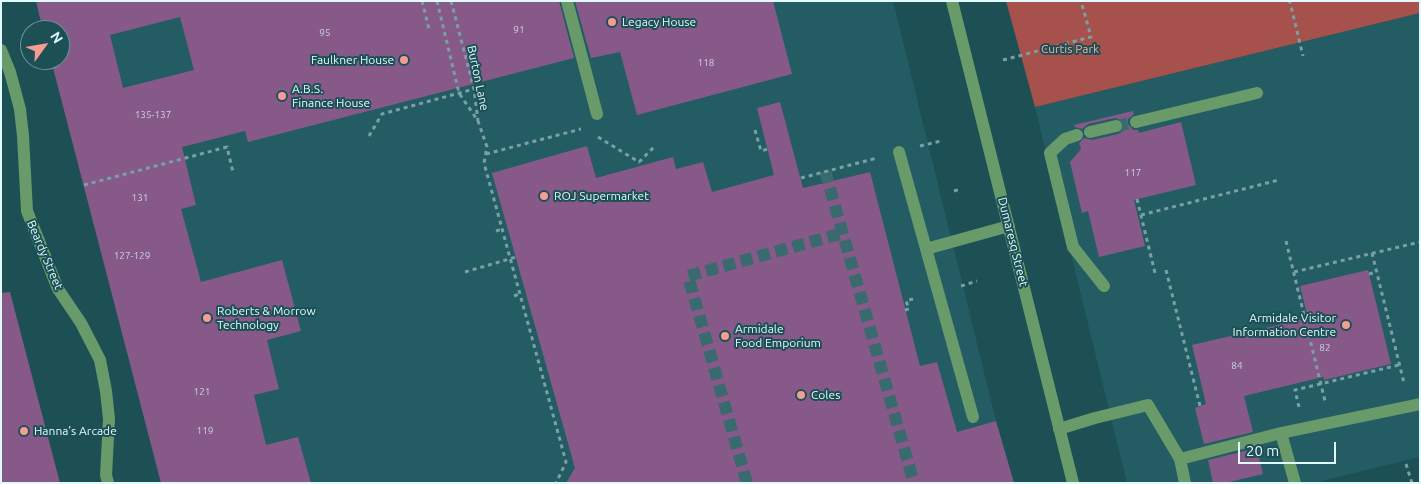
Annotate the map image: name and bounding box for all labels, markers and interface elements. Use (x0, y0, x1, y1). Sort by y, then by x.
place label: Legacy House (622, 15, 696, 29)
marker: Legacy House (606, 16, 618, 28)
north arrow (20, 20, 70, 70)
house number: 91 (513, 24, 525, 36)
house number: 95 (319, 27, 331, 39)
text: N (47, 29, 66, 46)
park label: Curtis Park (1041, 42, 1099, 56)
street label: Burton Lane (464, 44, 492, 112)
place label: Faulkner House (311, 53, 394, 67)
marker: Faulkner House (398, 54, 410, 66)
house number: 118 (698, 57, 714, 69)
place label: A.B.S. Finance House (292, 82, 370, 110)
marker: A.B.S. Finance House (276, 90, 288, 102)
house number: 135-137 (135, 109, 171, 121)
house number: 117 (1125, 167, 1141, 179)
place label: ROJ Supermarket (554, 189, 649, 203)
marker: ROJ Supermarket (538, 190, 550, 202)
house number: 131 (132, 192, 148, 204)
street label: Dumaresq Street (995, 196, 1031, 288)
street label: Beardy Street (24, 218, 66, 292)
house number: 127-129 (114, 250, 150, 262)
place label: Roberts & Morrow Technology (217, 304, 316, 332)
place label: Armidale Visitor Information Centre (1232, 311, 1336, 339)
marker: Roberts & Morrow Technology (201, 312, 213, 324)
marker: Armidale Visitor Information Centre (1340, 319, 1352, 331)
place label: Armidale Food Emporium (735, 322, 821, 350)
marker: Armidale Food Emporium (719, 330, 731, 342)
house number: 82 (1319, 342, 1331, 354)
house number: 84 (1231, 360, 1243, 372)
house number: 121 (194, 386, 210, 398)
place label: Coles (811, 388, 840, 402)
marker: Coles (795, 389, 807, 401)
place label: Hanna's Arcade (34, 424, 117, 438)
marker: Hanna's Arcade (18, 425, 30, 437)
house number: 119 (197, 425, 213, 437)
scale bar (1241, 432, 1338, 464)
text: 20 m (1246, 442, 1279, 459)

